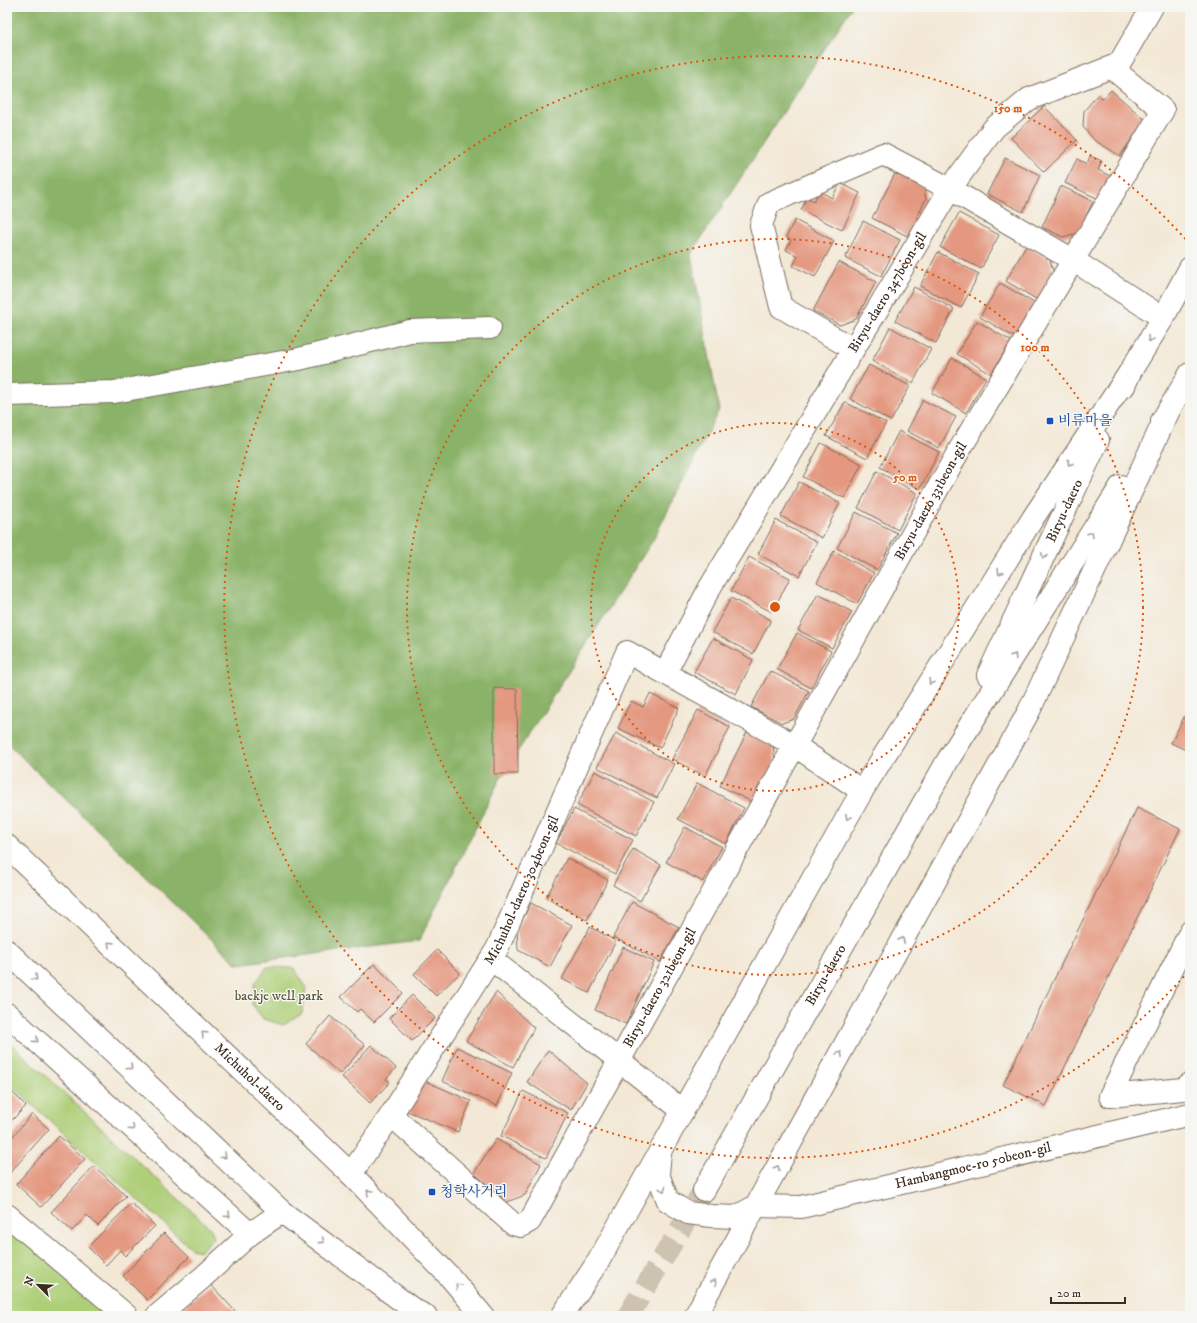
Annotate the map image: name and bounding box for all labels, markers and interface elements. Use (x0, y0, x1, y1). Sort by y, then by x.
text: 150 m (994, 101, 1022, 116)
street label: Biryu-daero 347beon-gil (844, 228, 931, 356)
one-way arrow (1148, 335, 1155, 342)
text: 100 m (1021, 340, 1049, 355)
place label: 비류마을 (1058, 412, 1113, 430)
marker: 비류마을 (1045, 416, 1055, 426)
street label: Biryu-daero 331beon-gil (891, 438, 972, 564)
one-way arrow (1068, 458, 1075, 465)
text: 50 m (892, 470, 917, 485)
street label: Biryu-daero (1042, 477, 1087, 545)
one-way arrow (1086, 531, 1093, 538)
one-way arrow (1041, 551, 1049, 559)
one-way arrow (997, 568, 1004, 575)
centre of rings (768, 600, 782, 614)
one-way arrow (1009, 653, 1017, 660)
one-way arrow (929, 678, 936, 685)
street label: Michuhol-daero 304beon-gil (480, 812, 564, 968)
one-way arrow (845, 813, 852, 820)
street label: Biryu-daero 321beon-gil (619, 924, 701, 1051)
one-way arrow (898, 937, 905, 944)
one-way arrow (107, 941, 115, 949)
street label: Biryu-daero (801, 941, 850, 1009)
one-way arrow (30, 973, 38, 980)
park label: baekje well park (235, 987, 323, 1005)
one-way arrow (201, 1031, 209, 1039)
one-way arrow (31, 1036, 39, 1043)
street label: Michuhol-daero (210, 1039, 289, 1115)
one-way arrow (835, 1051, 842, 1058)
one-way arrow (125, 1062, 133, 1070)
one-way arrow (127, 1123, 135, 1130)
street label: Hambangmoe-ro 50beon-gil (893, 1138, 1054, 1193)
one-way arrow (219, 1152, 227, 1159)
one-way arrow (772, 1165, 780, 1172)
place label: 청학사거리 (440, 1183, 508, 1201)
one-way arrow (659, 1185, 667, 1192)
marker: 청학사거리 (427, 1187, 437, 1197)
one-way arrow (366, 1189, 373, 1197)
one-way arrow (224, 1210, 231, 1217)
one-way arrow (318, 1236, 325, 1243)
north arrow (18, 1265, 58, 1305)
text: N (22, 1274, 38, 1288)
one-way arrow (710, 1279, 717, 1286)
scale bar (1051, 1279, 1125, 1305)
one-way arrow (456, 1283, 463, 1291)
text: 20 m (1057, 1286, 1081, 1301)

